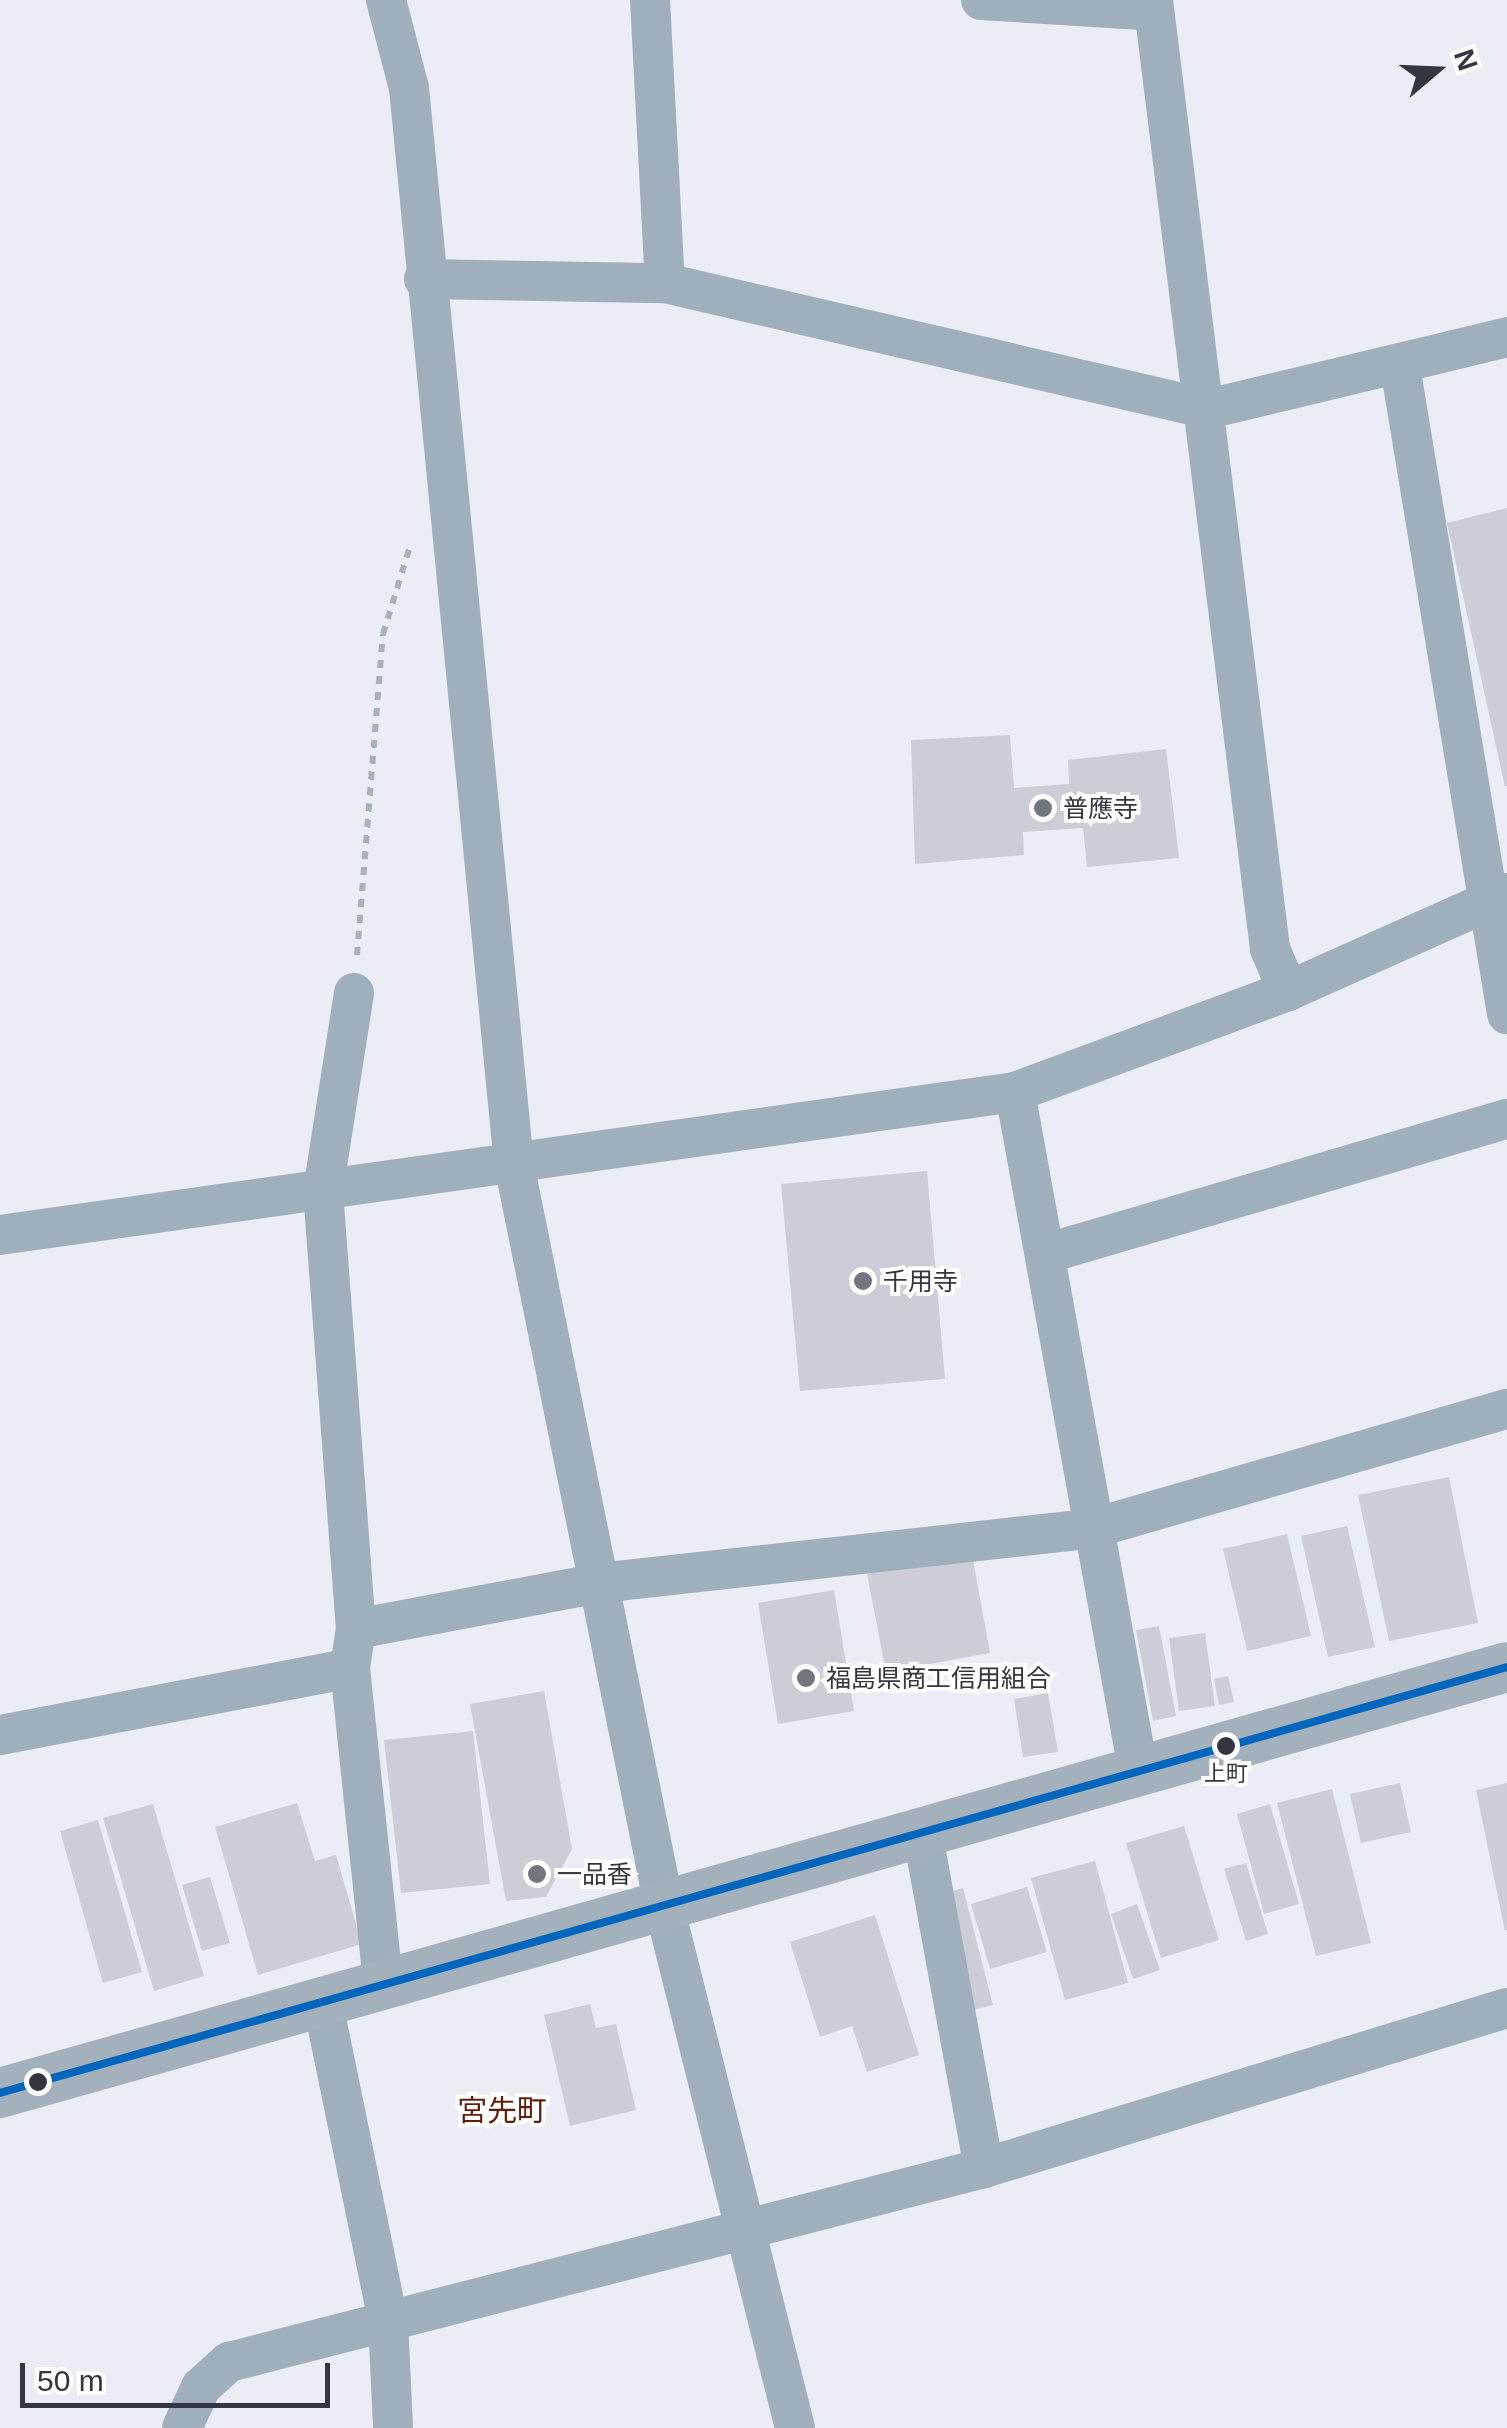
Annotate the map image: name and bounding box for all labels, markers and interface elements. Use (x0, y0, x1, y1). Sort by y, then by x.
north arrow (1387, 20, 1487, 120)
text: N (1448, 45, 1484, 75)
place label: 普應寺 (1063, 793, 1138, 823)
marker: 普應寺 (1032, 797, 1054, 819)
place label: 千用寺 (883, 1266, 958, 1296)
marker: 千用寺 (852, 1270, 874, 1292)
place label: 福島県商工信用組合 (826, 1663, 1051, 1693)
marker: 福島県商工信用組合 (795, 1667, 817, 1689)
marker: 上町 (1216, 1736, 1236, 1756)
place label: 上町 (1204, 1761, 1248, 1787)
place label: 一品香 (557, 1859, 632, 1889)
marker: 一品香 (526, 1863, 548, 1885)
unlabelled marker (28, 2072, 48, 2092)
district label: 宮先町 (457, 2093, 547, 2129)
scale bar (25, 2343, 335, 2405)
text: 50 m (37, 2364, 104, 2397)

